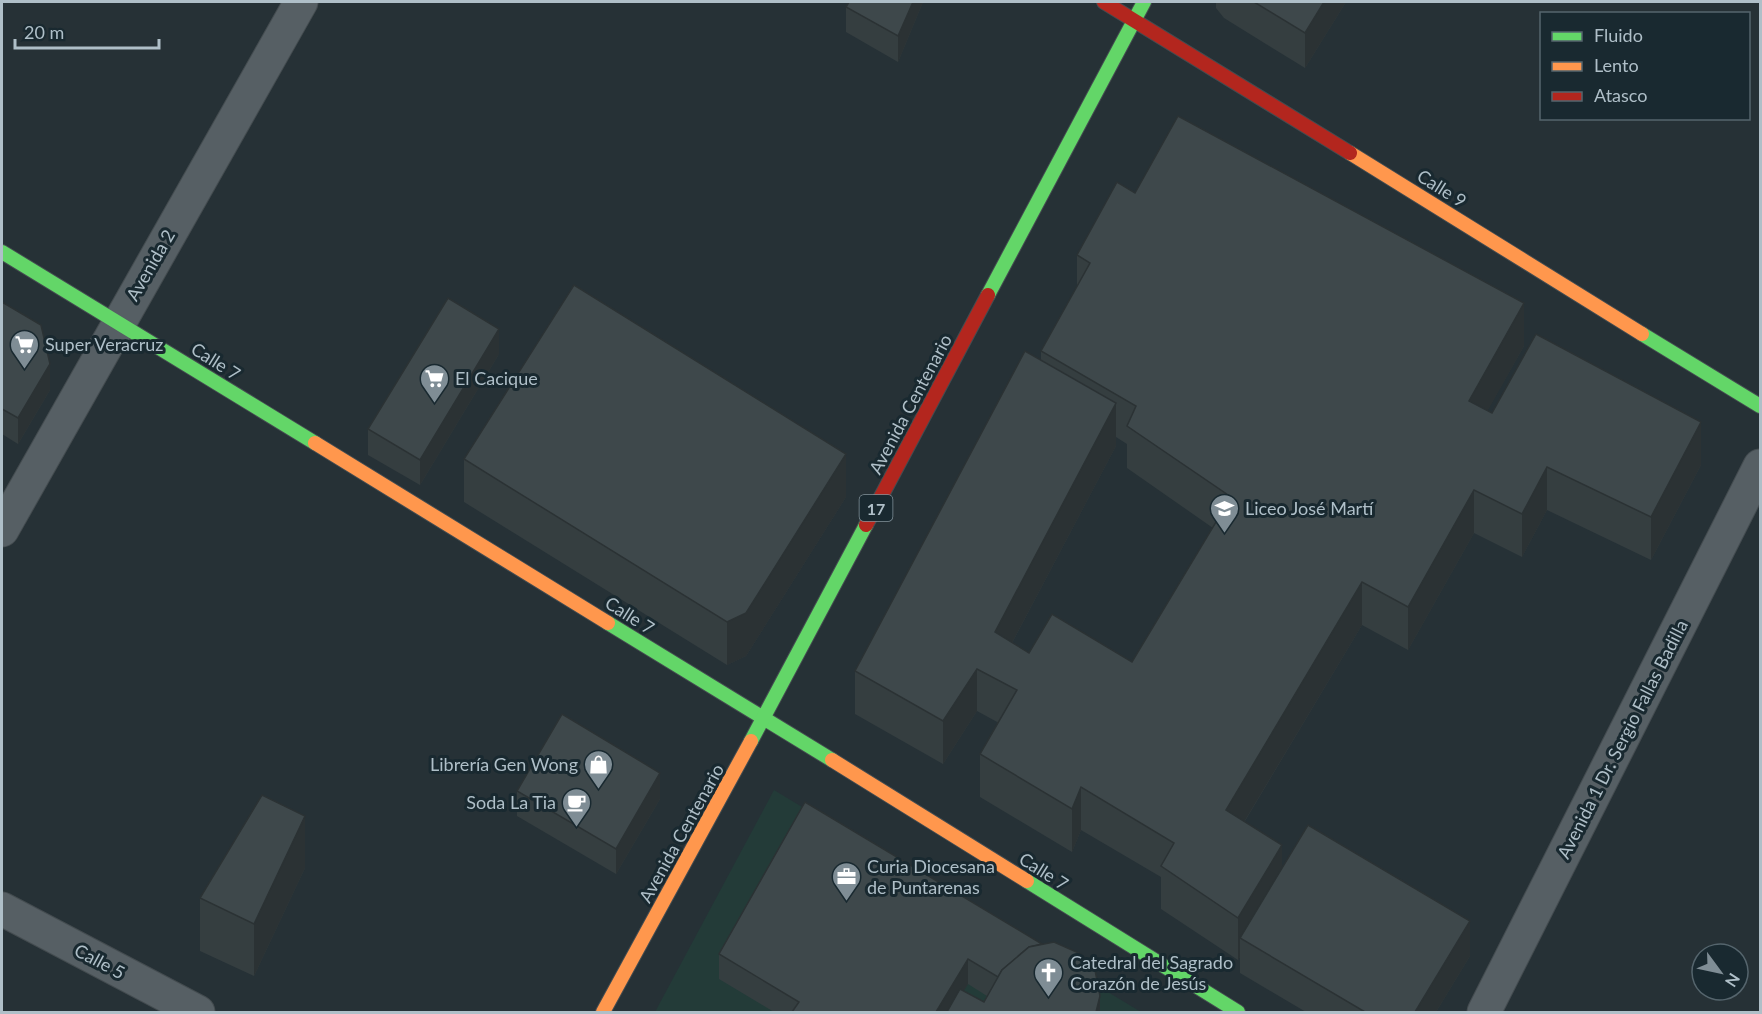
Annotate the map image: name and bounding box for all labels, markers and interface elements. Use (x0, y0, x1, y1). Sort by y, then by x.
scale bar (15, 12, 159, 50)
legend (1540, 12, 1750, 120)
text: 20 m (24, 21, 64, 43)
text: Fluido (1594, 24, 1643, 46)
text: Lento (1594, 54, 1639, 76)
text: Atasco (1594, 84, 1647, 106)
street label: Calle 9 (1413, 164, 1471, 212)
street label: Avenida 2 (121, 226, 179, 304)
supermarket icon: Super Veracruz (8, 328, 40, 370)
street label: Avenida Centenario (864, 330, 956, 478)
place label: Super Veracruz (45, 333, 163, 355)
street label: Calle 7 (187, 337, 245, 385)
supermarket icon: El Cacique (418, 362, 450, 404)
place label: El Cacique (455, 367, 538, 389)
school or university icon: Liceo José Martí (1208, 492, 1240, 534)
road number: 17 (860, 495, 892, 521)
place label: Liceo José Martí (1245, 497, 1374, 519)
street label: Calle 7 (601, 591, 659, 639)
street label: Avenida 1 Dr. Sergio Fallas Badilla (1552, 616, 1692, 862)
shop icon: Librería Gen Wong (583, 748, 615, 790)
place label: Librería Gen Wong (430, 753, 578, 775)
street label: Avenida Centenario (634, 760, 728, 906)
cafe icon: Soda La Tia (561, 786, 593, 828)
place label: Soda La Tia (466, 791, 556, 813)
street label: Calle 7 (1015, 847, 1073, 895)
place label: Curia Diocesana de Puntarenas (867, 855, 995, 898)
office icon: Curia Diocesana de Puntarenas (830, 860, 862, 902)
street label: Calle 5 (71, 939, 129, 983)
north arrow (1690, 942, 1750, 1002)
place label: Catedral del Sagrado Corazón de Jesús (1070, 951, 1233, 994)
church icon: Catedral del Sagrado Corazón de Jesús (1033, 956, 1065, 998)
text: N (1722, 970, 1744, 991)

